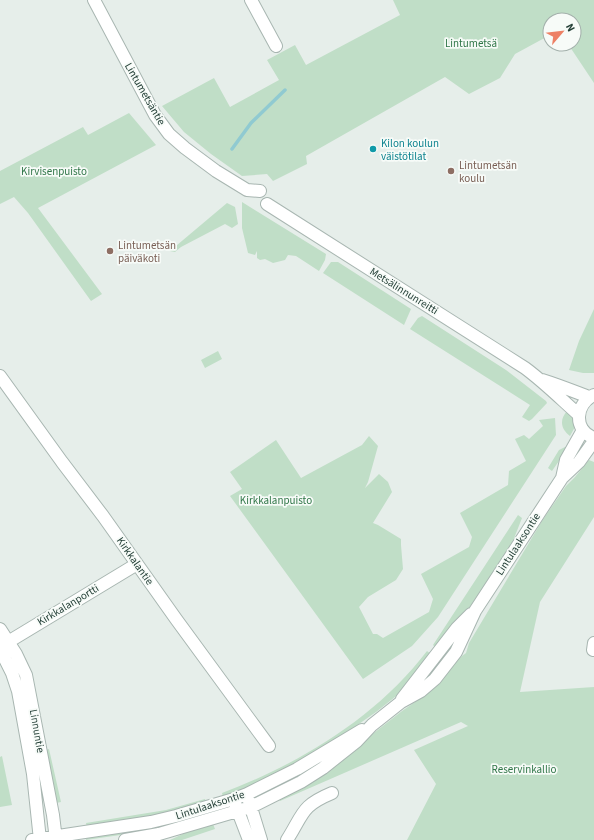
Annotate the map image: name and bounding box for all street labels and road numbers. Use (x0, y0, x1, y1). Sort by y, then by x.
street label: Lintumetsäntie (121, 60, 169, 128)
street label: Metsälinnunreitti (367, 264, 441, 318)
street label: Lintulaaksontie (492, 509, 544, 578)
street label: Kirkkalantie (113, 534, 157, 588)
street label: Kirkkalanportti (34, 581, 102, 629)
street label: Linnuntie (26, 708, 48, 754)
street label: Lintulaaksontie (174, 787, 247, 823)

